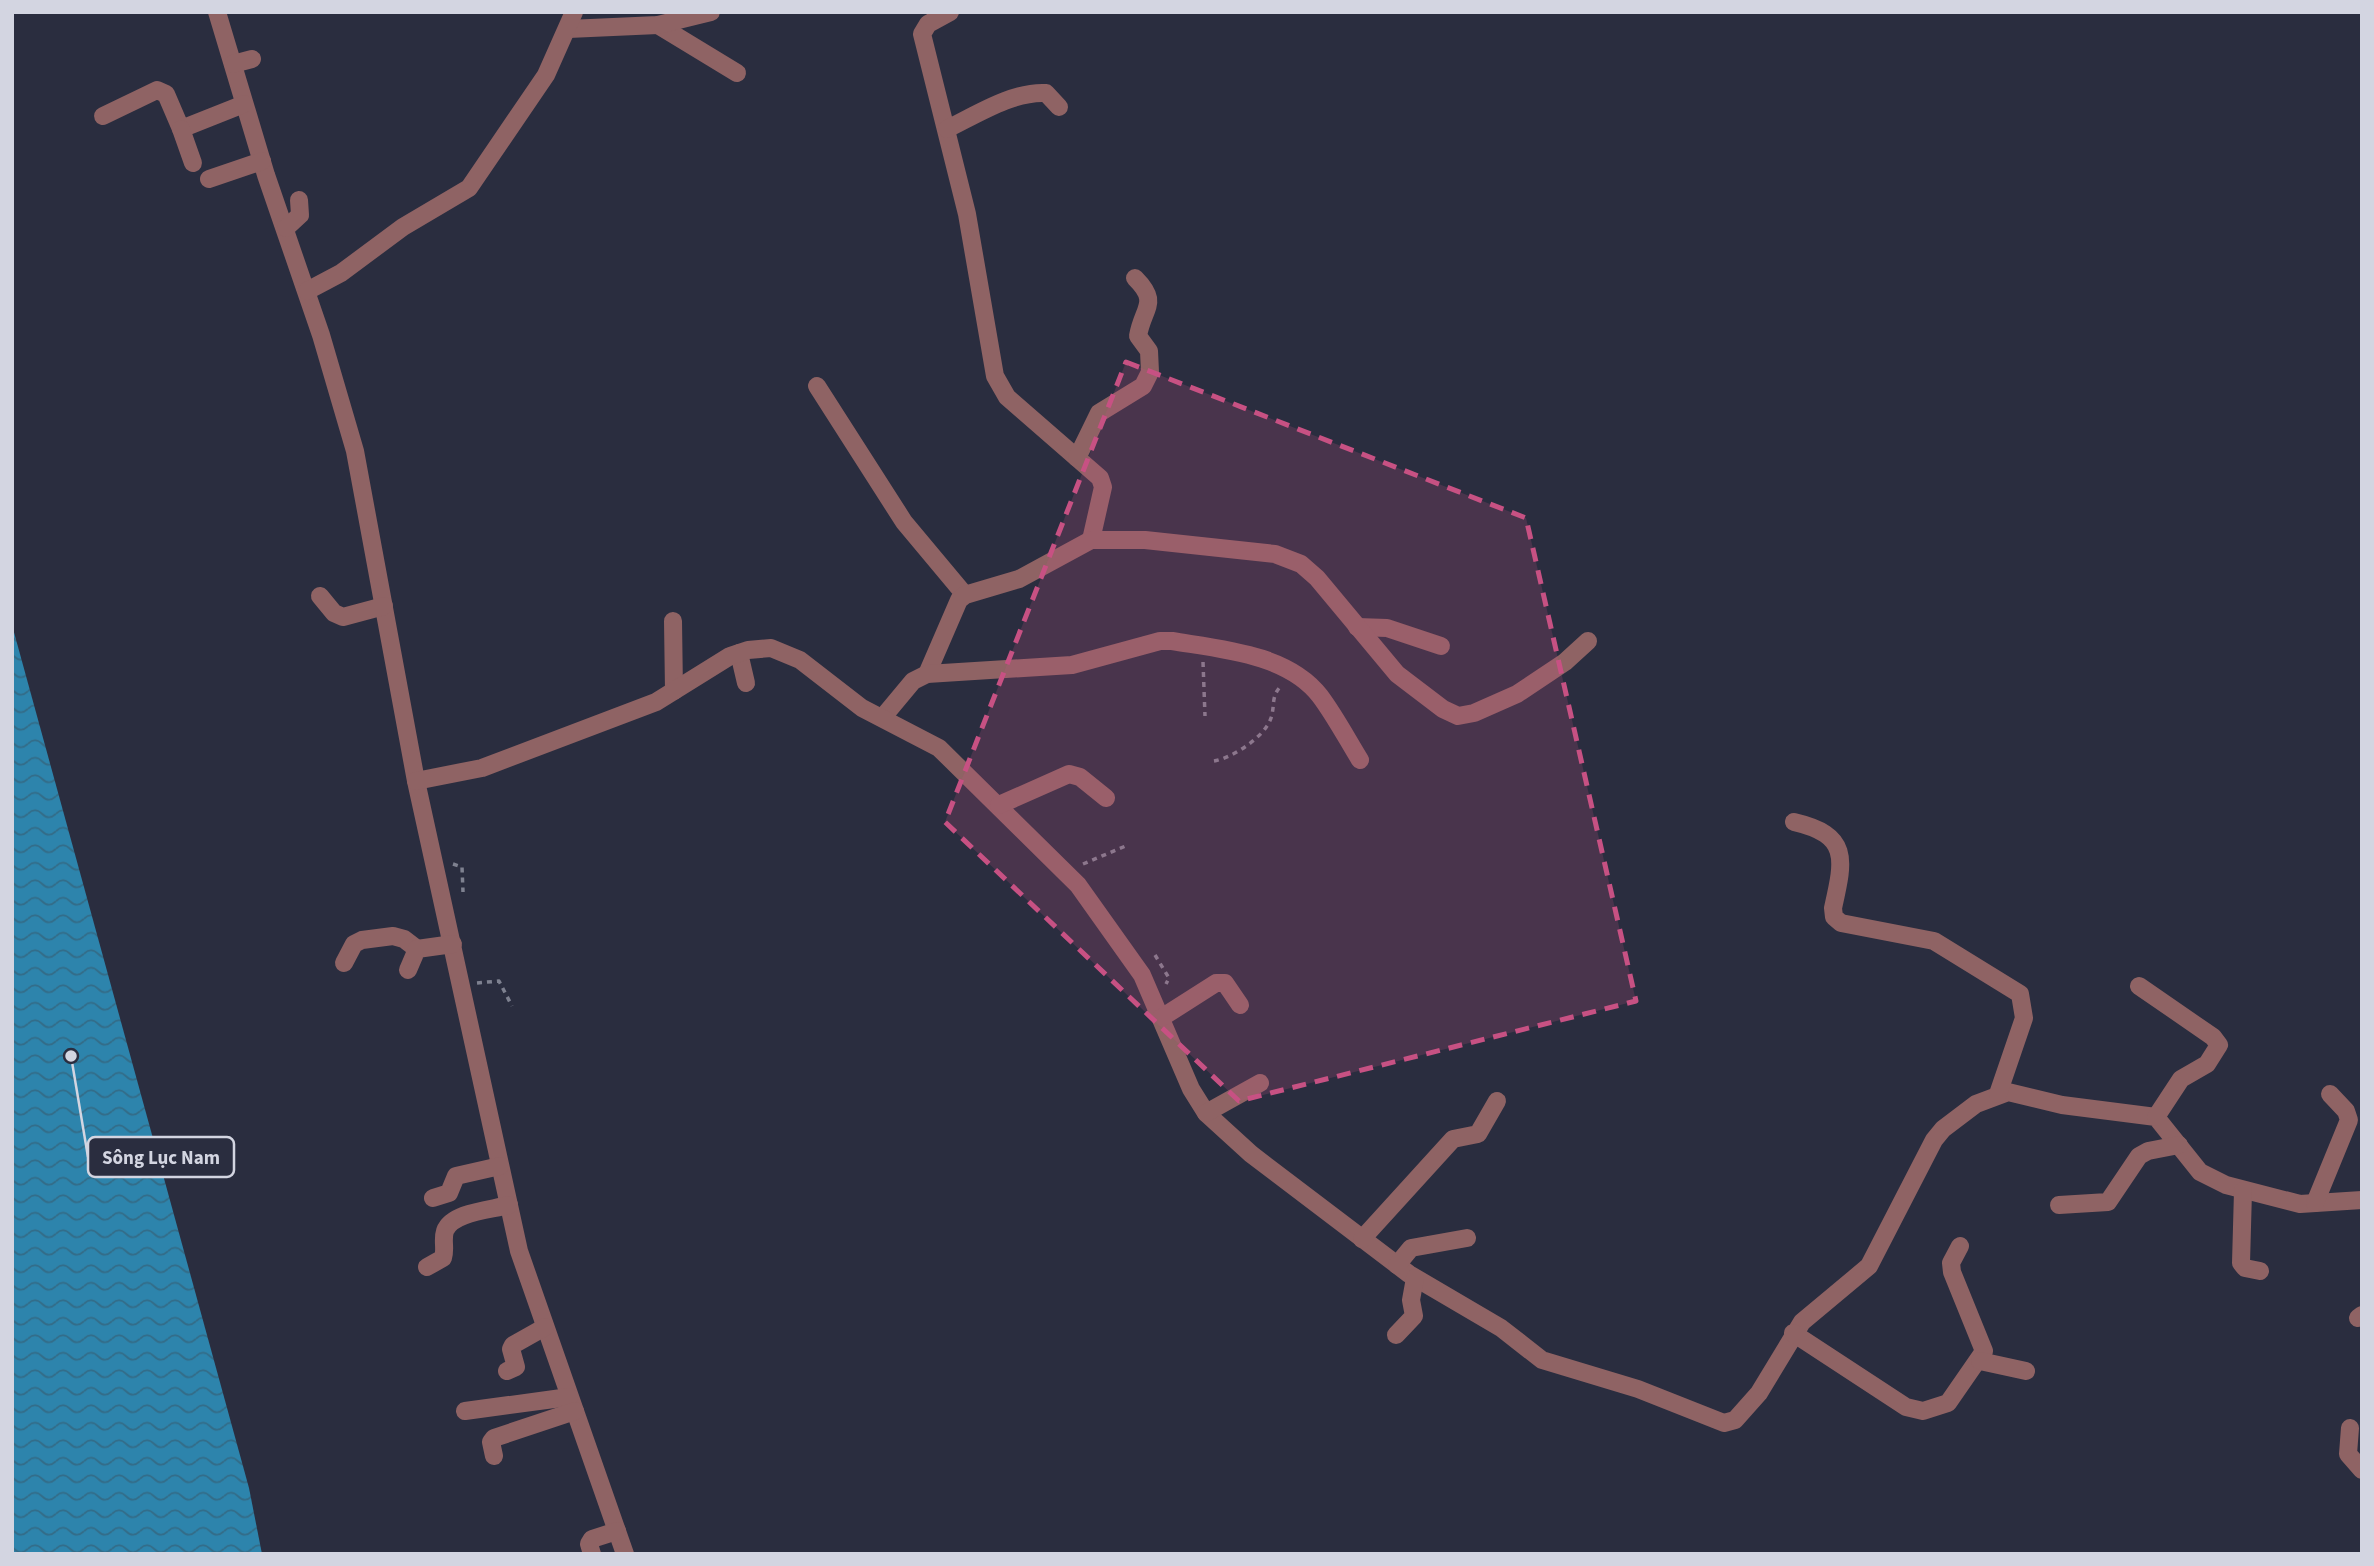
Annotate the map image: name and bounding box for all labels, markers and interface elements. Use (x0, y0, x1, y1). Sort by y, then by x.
callout: Sông Lục Nam (88, 1137, 234, 1177)
text: Sông Lục Nam (102, 1145, 220, 1172)

